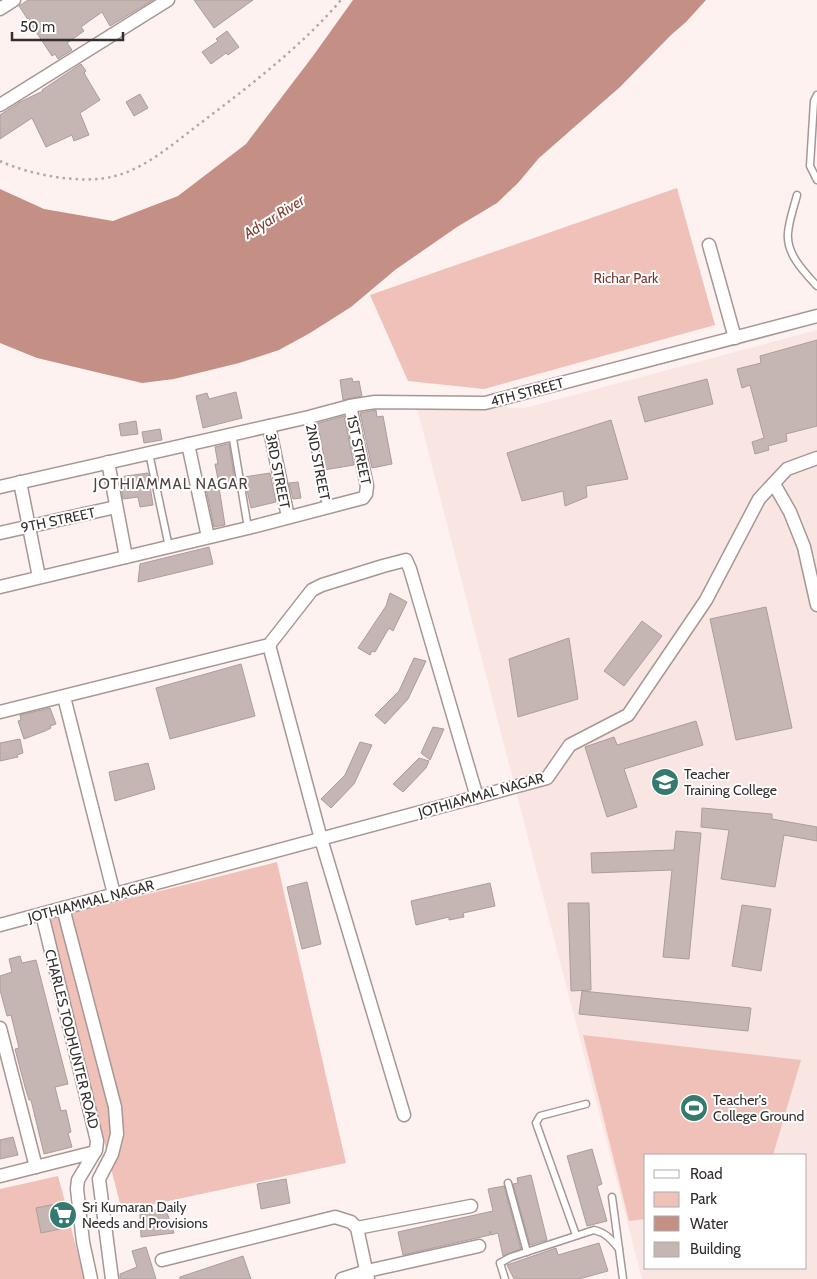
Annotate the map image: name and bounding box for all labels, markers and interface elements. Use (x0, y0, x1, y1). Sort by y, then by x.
scale bar (12, 10, 124, 42)
text: 50 m (20, 18, 55, 36)
water label: Adyar River (239, 191, 309, 243)
park label: Richar Park (594, 269, 659, 287)
street label: 4TH STREET (488, 373, 566, 410)
street label: 1ST STREET (343, 414, 375, 487)
street label: 2ND STREET (302, 422, 334, 502)
street label: 3RD STREET (262, 432, 294, 511)
district label: JOTHIAMMAL NAGAR (92, 475, 249, 493)
street label: 9TH STREET (19, 503, 97, 537)
place label: Teacher Training College (684, 765, 777, 799)
school or university icon: Teacher Training College (650, 767, 680, 797)
street label: JOTHIAMMAL NAGAR (415, 768, 546, 822)
street label: JOTHIAMMAL NAGAR (25, 875, 157, 927)
street label: CHARLES TODHUNTER ROAD (41, 947, 103, 1131)
place label: Teacher's College Ground (713, 1091, 804, 1125)
sports icon: Teacher's College Ground (679, 1093, 709, 1123)
legend (644, 1154, 807, 1269)
text: Road (690, 1165, 723, 1183)
text: Park (690, 1190, 717, 1208)
place label: Sri Kumaran Daily Needs and Provisions (82, 1198, 208, 1232)
supermarket icon: Sri Kumaran Daily Needs and Provisions (48, 1200, 78, 1230)
text: Water (690, 1215, 728, 1233)
text: Building (690, 1240, 741, 1258)

